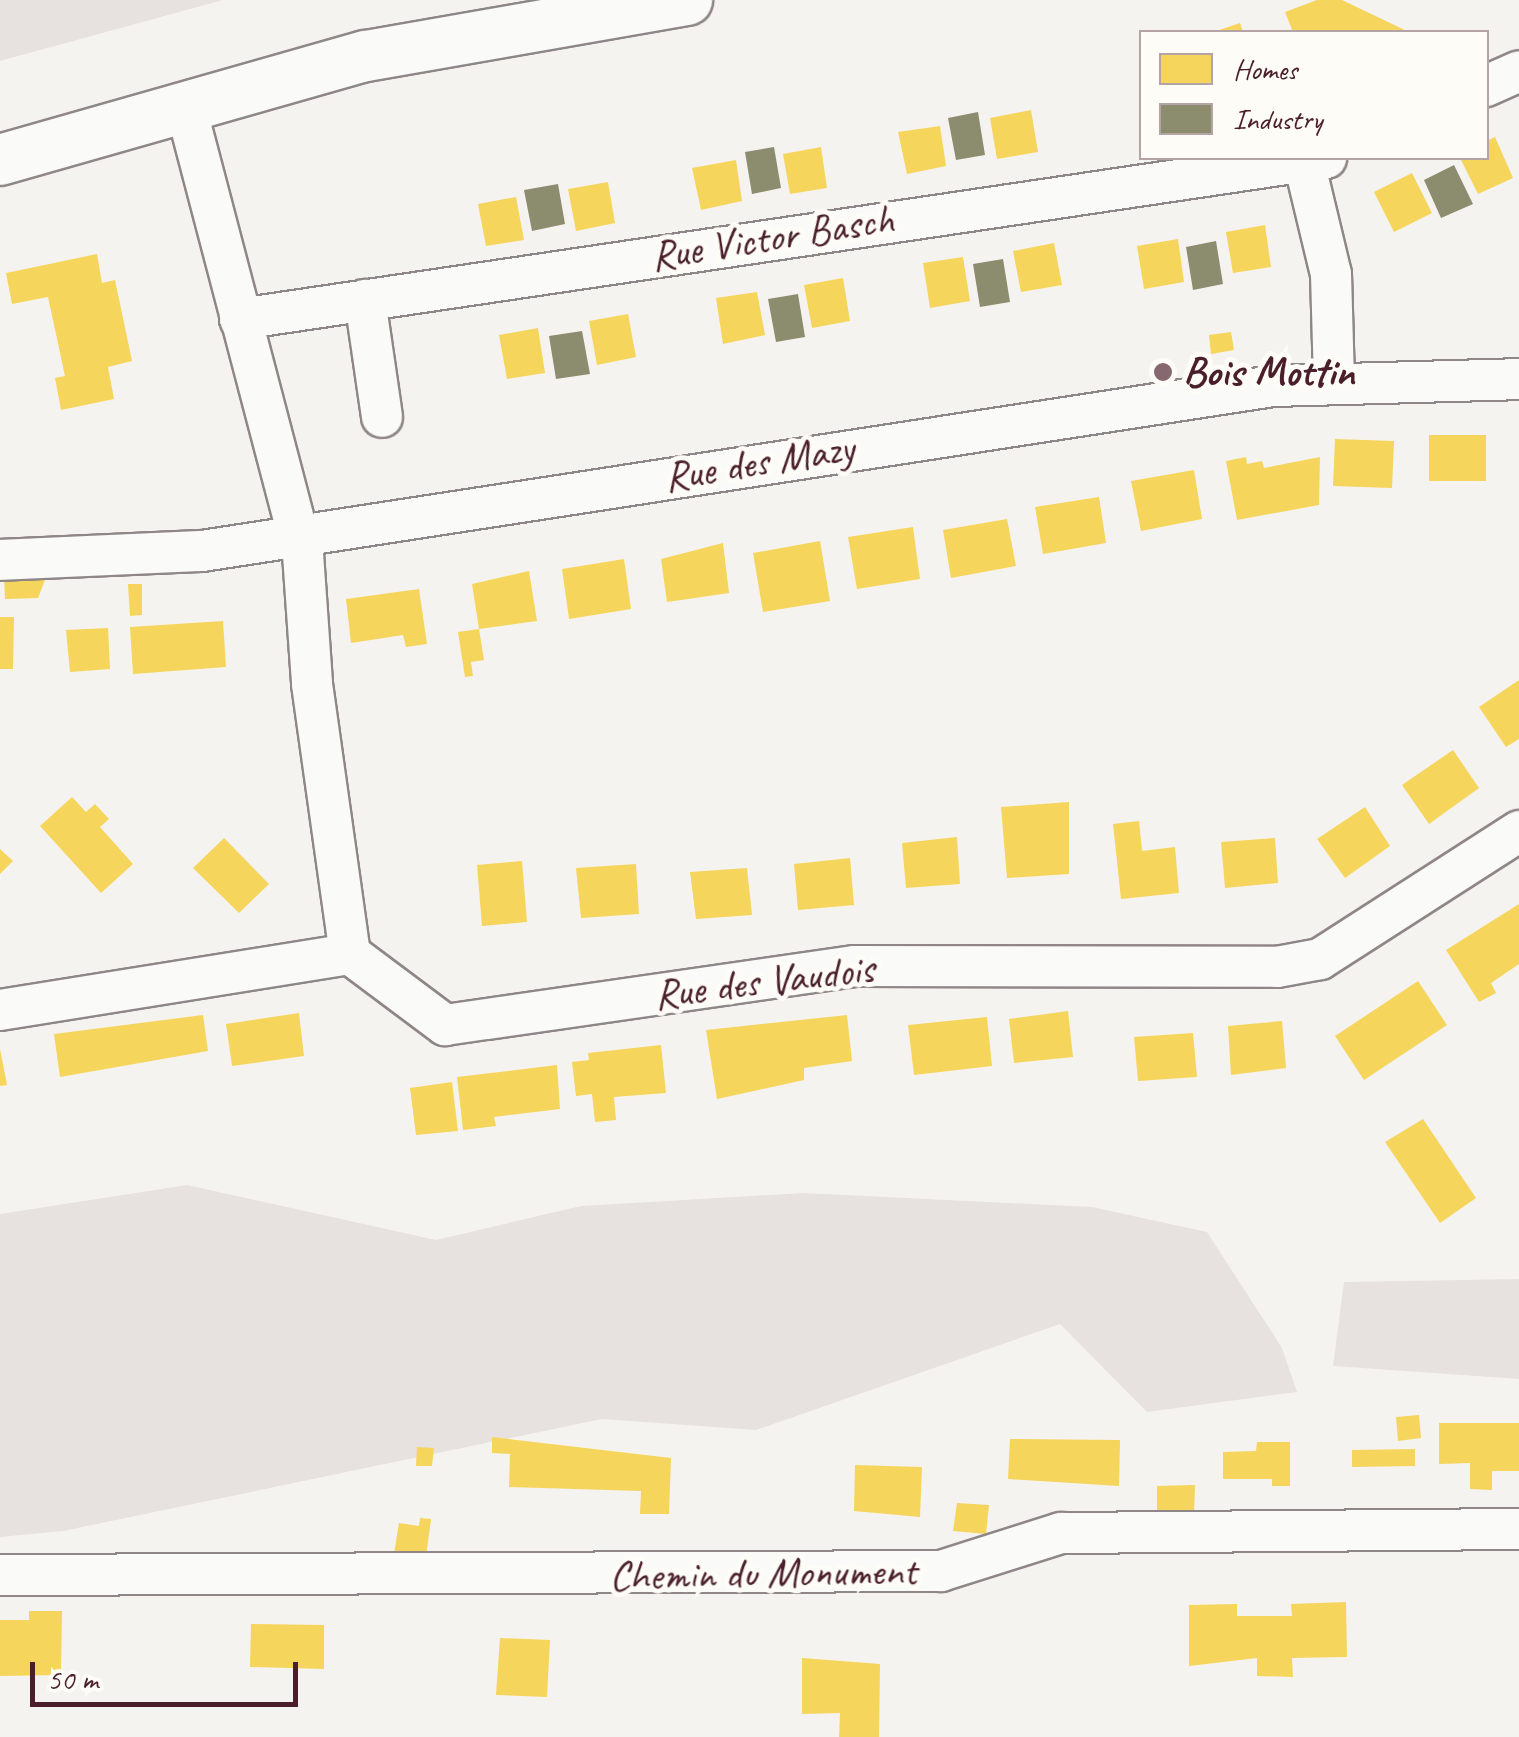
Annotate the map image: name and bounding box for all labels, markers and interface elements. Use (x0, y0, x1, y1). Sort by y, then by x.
legend (1139, 30, 1489, 160)
text: Homes (1233, 50, 1297, 88)
text: Industry (1233, 100, 1322, 138)
street label: Rue Victor Basch (646, 194, 898, 282)
place label: Bois Mottin (1183, 347, 1354, 397)
marker: Bois Mottin (1152, 361, 1174, 383)
street label: Rue des Mazy (661, 423, 857, 503)
street label: Rue des Vaudois (651, 944, 877, 1020)
street label: Chemin du Monument (608, 1546, 918, 1602)
scale bar (35, 1642, 302, 1704)
text: 50 m (47, 1660, 98, 1698)

